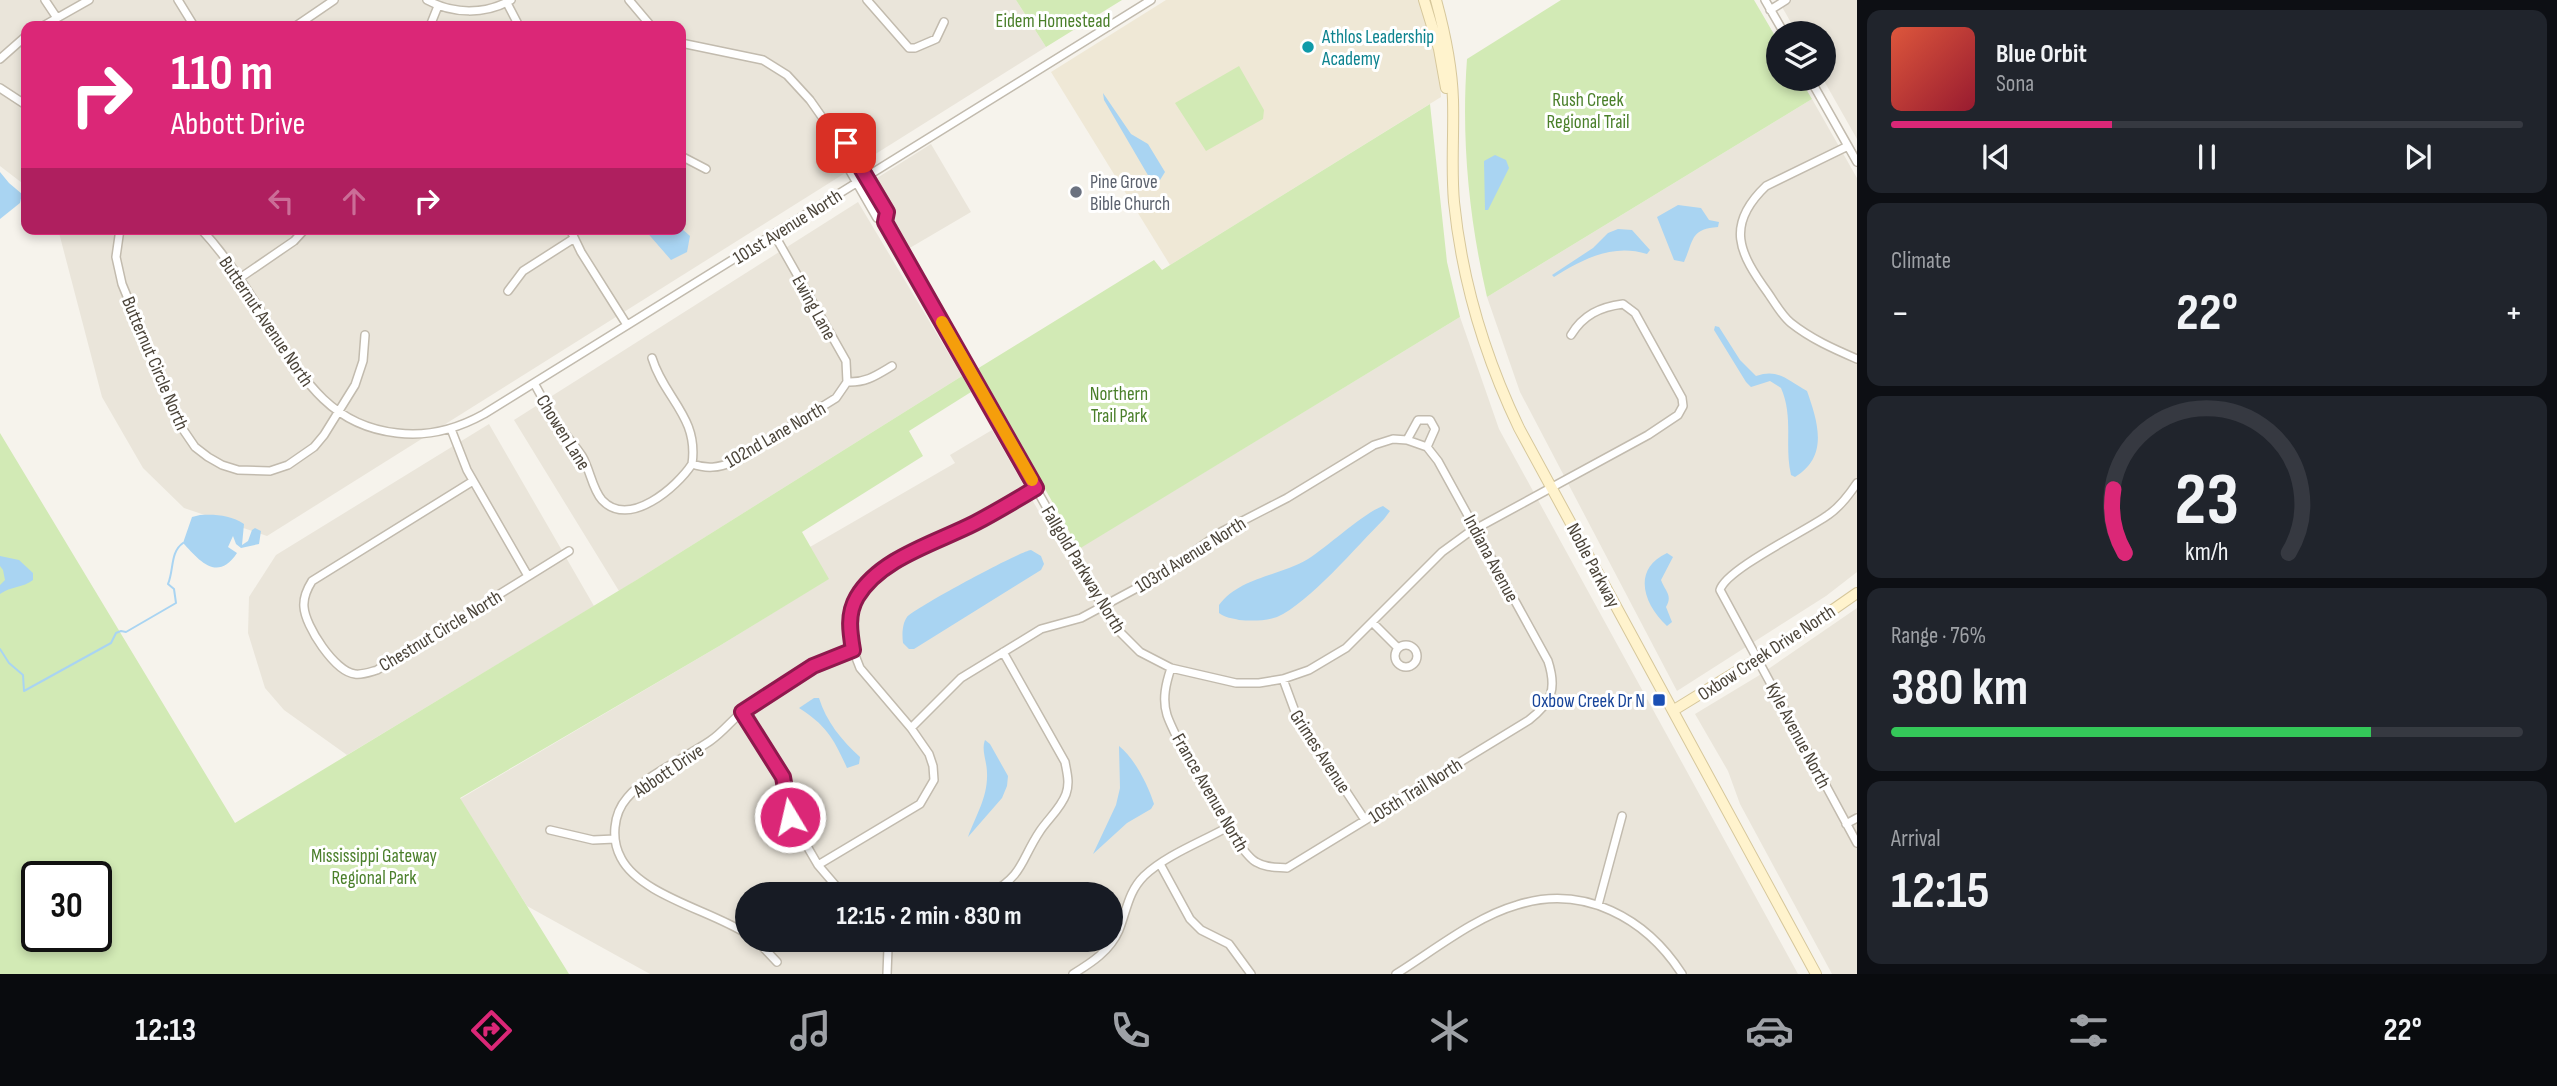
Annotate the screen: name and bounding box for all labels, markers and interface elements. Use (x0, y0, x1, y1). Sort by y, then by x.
park label: Eidem Homestead (996, 10, 1110, 33)
map controls (1766, 21, 1836, 91)
button: layers (1766, 21, 1836, 91)
place label: Athlos Leadership Academy (1321, 26, 1434, 71)
marker: Athlos Leadership Academy (1300, 39, 1316, 55)
text: Blue Orbit (1996, 39, 2087, 70)
text: 110 m (171, 45, 273, 104)
icon: right (56, 49, 147, 140)
text: Sona (1996, 70, 2034, 98)
park label: Rush Creek Regional Trail (1546, 89, 1630, 134)
text: Abbott Drive (171, 105, 305, 144)
pin (816, 113, 876, 173)
icon: arrive (827, 124, 865, 162)
icon: previous (1977, 138, 2015, 176)
icon: pause (2188, 138, 2226, 176)
icon: next (2399, 138, 2437, 176)
place label: Pine Grove Bible Church (1090, 171, 1170, 216)
icon: left (262, 182, 300, 220)
icon: ahead (335, 182, 373, 220)
icon: right (408, 182, 446, 220)
marker: Pine Grove Bible Church (1068, 184, 1084, 200)
street label: 101st Avenue North (729, 185, 847, 270)
text: Climate (1891, 247, 1951, 275)
street label: Butternut Avenue North (214, 252, 318, 391)
street label: Ewing Lane (786, 271, 841, 344)
text: 22° (2176, 282, 2238, 345)
text: − (1891, 291, 1910, 336)
text: + (2504, 291, 2523, 336)
street label: Butternut Circle North (116, 293, 193, 434)
park label: Northern Trail Park (1090, 383, 1148, 428)
street label: Chowen Lane (531, 391, 595, 475)
street label: 102nd Lane North (721, 397, 830, 473)
text: 23 (2175, 457, 2239, 545)
street label: Fallgold Parkway North (1036, 502, 1130, 637)
street label: Indiana Avenue (1458, 511, 1523, 606)
street label: 103rd Avenue North (1131, 512, 1250, 598)
street label: Noble Parkway (1561, 520, 1625, 612)
text: km/h (2185, 537, 2229, 568)
street label: Chestnut Circle North (375, 586, 506, 677)
street label: Oxbow Creek Drive North (1694, 600, 1840, 706)
text: Range · 76% (1891, 622, 1986, 650)
text: 380 km (1891, 657, 2028, 720)
street label: Kyle Avenue North (1760, 679, 1835, 792)
place label: Oxbow Creek Dr N (1532, 690, 1645, 713)
marker: Oxbow Creek Dr N (1651, 692, 1667, 708)
street label: Grimes Avenue (1284, 706, 1355, 798)
street label: France Avenue North (1167, 730, 1253, 856)
street label: Abbott Drive (628, 739, 708, 804)
street label: 105th Trail North (1365, 754, 1467, 829)
position arrow (753, 780, 827, 854)
text: Arrival (1891, 825, 1940, 853)
park label: Mississippi Gateway Regional Park (311, 845, 438, 890)
text: 12:15 (1891, 860, 1990, 923)
speed limit sign: 30 (21, 861, 112, 952)
text: 12:15 · 2 min · 830 m (836, 901, 1022, 932)
icon: directions (467, 1006, 516, 1055)
icon: music (786, 1006, 835, 1055)
icon: phone (1106, 1006, 1155, 1055)
icon: climate (1425, 1006, 1474, 1055)
icon: car (1745, 1006, 1794, 1055)
icon: filters (2064, 1006, 2113, 1055)
text: 12:13 (135, 1011, 196, 1050)
text: 22° (2384, 1011, 2422, 1050)

